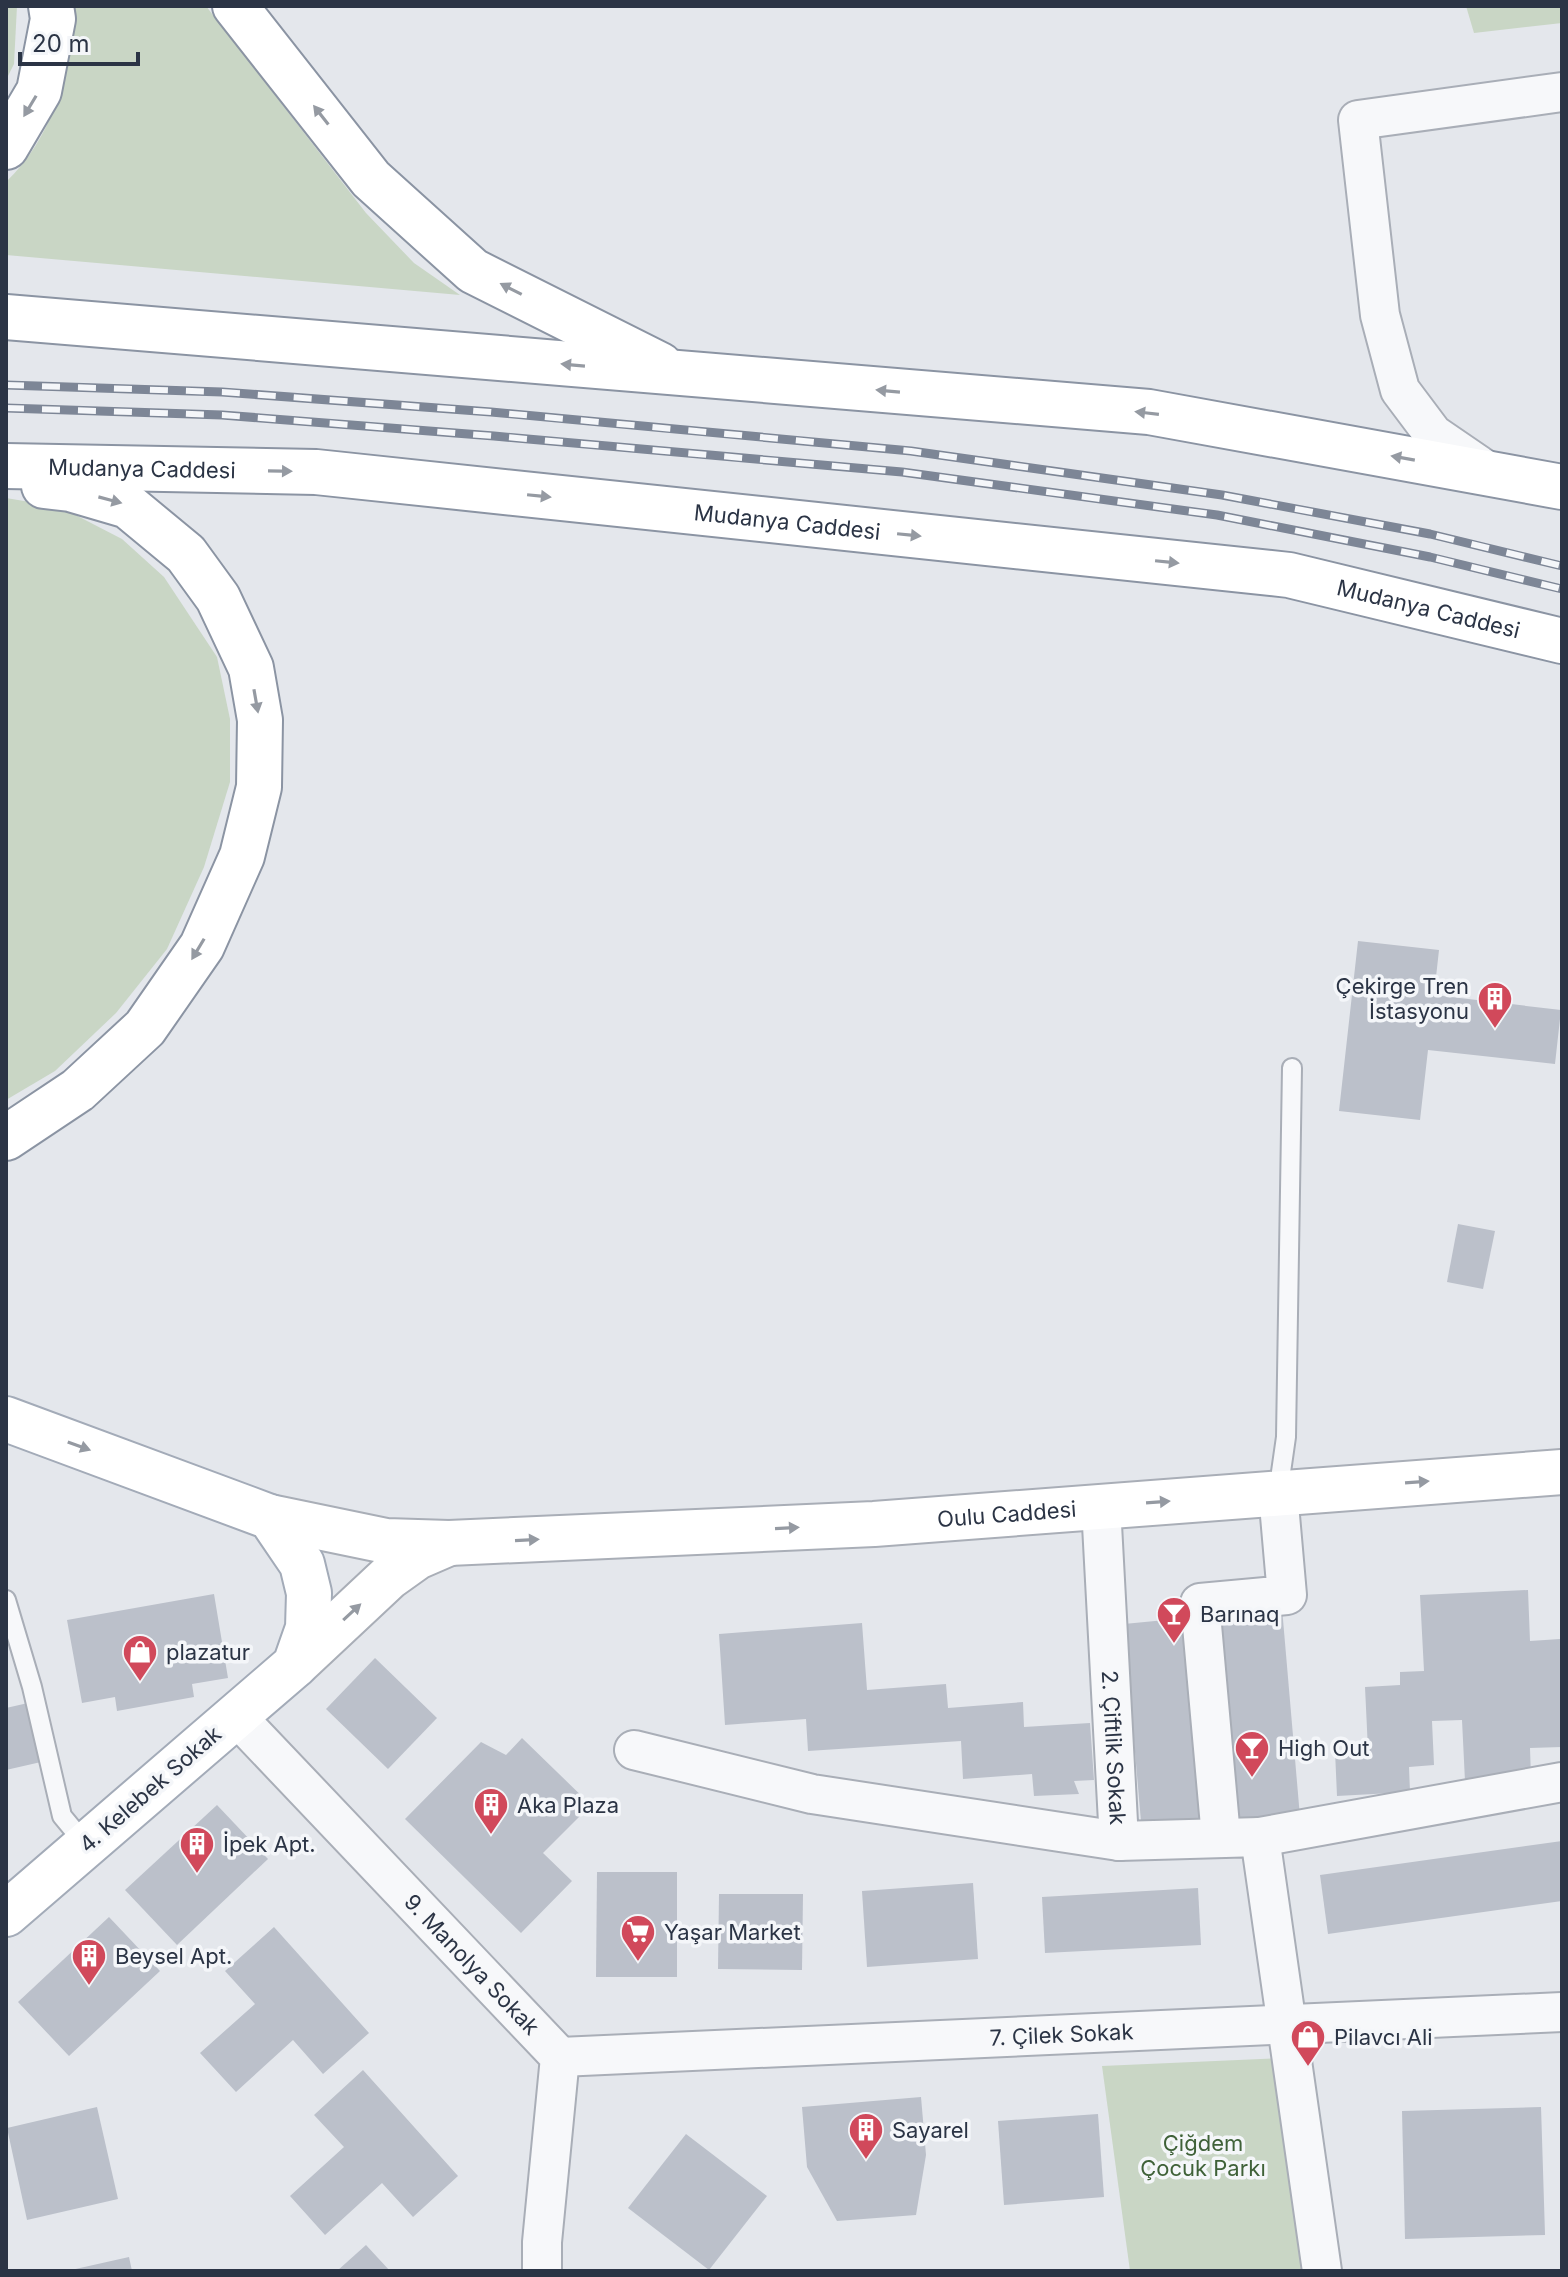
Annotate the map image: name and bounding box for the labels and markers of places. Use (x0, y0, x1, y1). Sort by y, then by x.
place label: Çekirge Tren İstasyonu (1336, 973, 1469, 1024)
building icon: Çekirge Tren İstasyonu (1476, 980, 1514, 1030)
bar icon: Barınaq (1155, 1595, 1193, 1645)
place label: Barınaq (1200, 1601, 1280, 1627)
shop icon: plazatur (121, 1633, 159, 1683)
place label: plazatur (166, 1639, 250, 1665)
bar icon: High Out (1233, 1729, 1271, 1779)
place label: High Out (1278, 1735, 1369, 1761)
building icon: Aka Plaza (472, 1786, 510, 1836)
place label: Aka Plaza (517, 1792, 619, 1818)
building icon: İpek Apt. (178, 1825, 216, 1875)
place label: İpek Apt. (223, 1831, 316, 1857)
supermarket icon: Yaşar Market (619, 1913, 657, 1963)
place label: Yaşar Market (664, 1919, 801, 1945)
building icon: Beysel Apt. (70, 1937, 108, 1987)
place label: Beysel Apt. (115, 1943, 232, 1969)
shop icon: Pilavcı Ali (1289, 2018, 1327, 2068)
place label: Pilavcı Ali (1334, 2024, 1433, 2050)
building icon: Sayarel (847, 2111, 885, 2161)
place label: Sayarel (892, 2117, 969, 2143)

